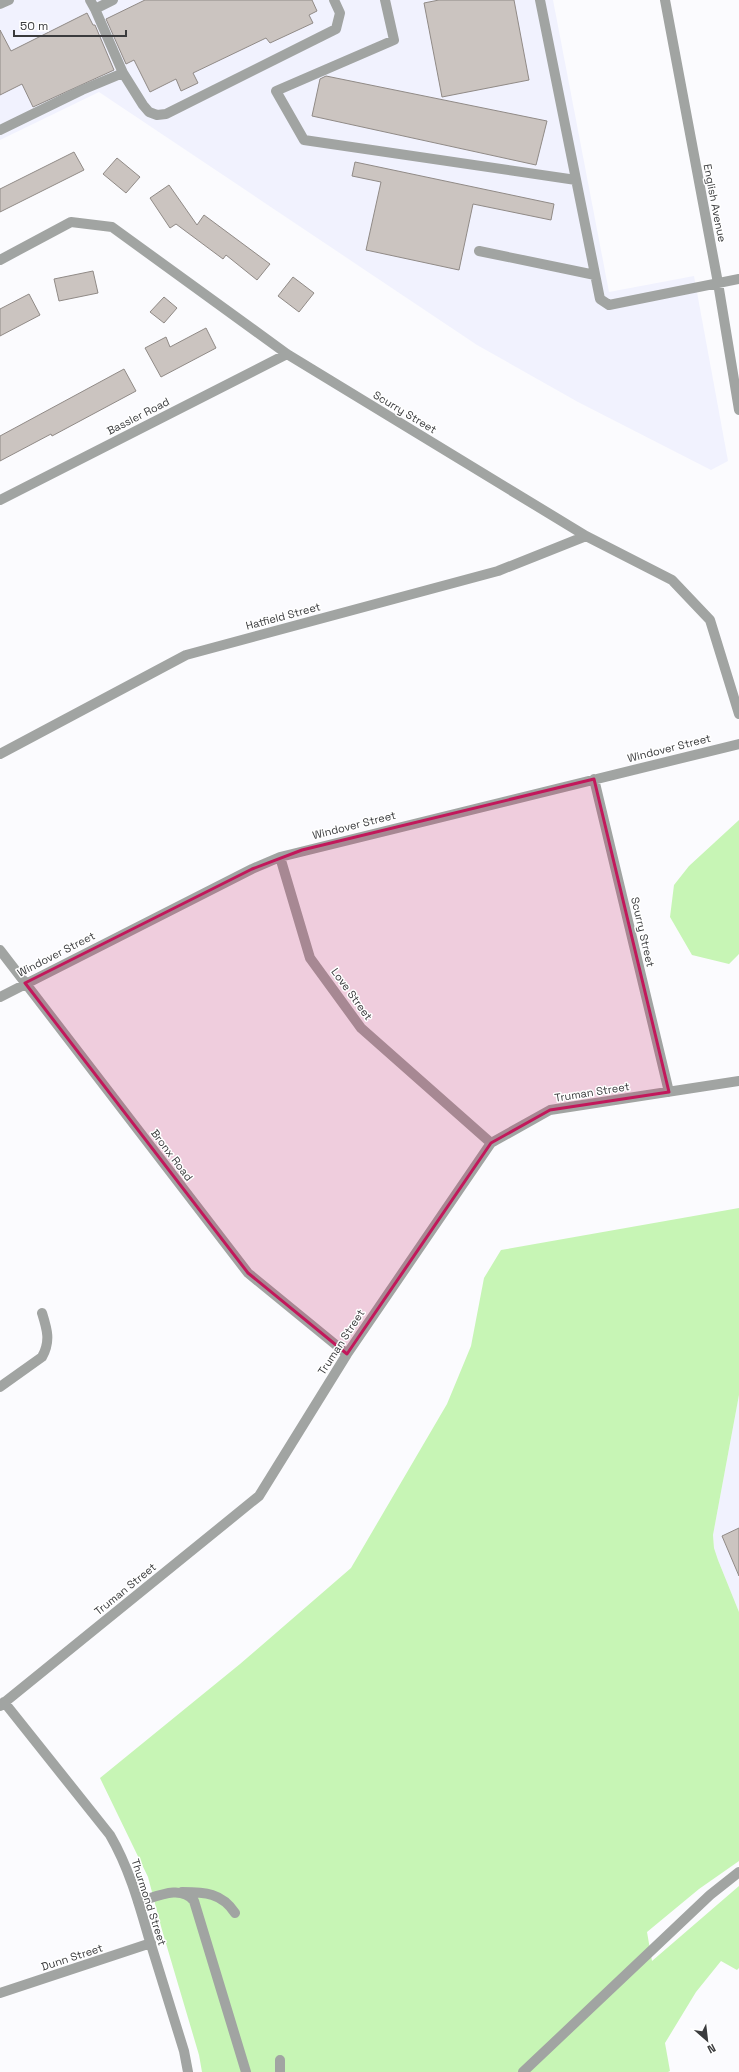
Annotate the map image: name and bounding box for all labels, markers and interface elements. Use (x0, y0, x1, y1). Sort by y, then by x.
scale bar (14, 12, 126, 38)
text: 50 m (20, 18, 48, 34)
street label: English Avenue (701, 163, 729, 243)
street label: Scurry Street (371, 388, 439, 436)
street label: Bassler Road (104, 394, 172, 438)
street label: Hatfield Street (244, 599, 322, 633)
street label: Windover Street (626, 731, 712, 765)
street label: Windover Street (311, 808, 397, 842)
street label: Scurry Street (628, 896, 658, 968)
street label: Windover Street (15, 928, 97, 980)
street label: Love Street (328, 965, 376, 1023)
street label: Truman Street (554, 1079, 630, 1105)
street label: Bronx Road (148, 1126, 196, 1184)
street label: Truman Street (315, 1307, 367, 1377)
street label: Truman Street (91, 1560, 159, 1618)
street label: Thurmond Street (128, 1857, 170, 1947)
street label: Dunn Street (39, 1940, 105, 1974)
north arrow (687, 2020, 727, 2060)
text: N (705, 2041, 718, 2057)

